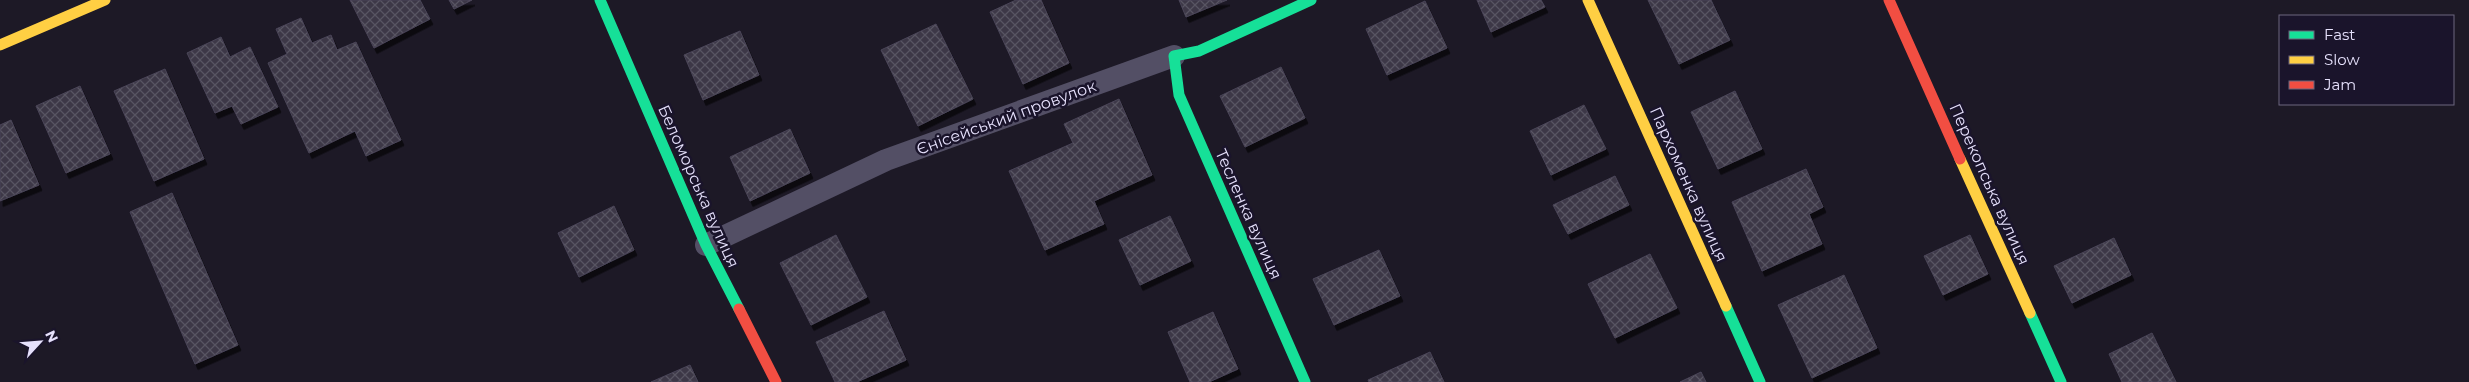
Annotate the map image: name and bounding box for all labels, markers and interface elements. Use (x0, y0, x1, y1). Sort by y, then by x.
legend (2279, 15, 2454, 105)
text: Fast (2324, 25, 2355, 44)
text: Slow (2324, 50, 2360, 69)
text: Jam (2323, 75, 2356, 94)
street label: Єнісейський провулок (914, 76, 1099, 159)
street label: Перекопська вулиця (1945, 101, 2034, 268)
street label: Беломорська вулиця (654, 102, 743, 271)
street label: Пархоменка вулиця (1646, 104, 1731, 265)
street label: Тесленка вулиця (1211, 146, 1286, 282)
north arrow (15, 317, 65, 367)
text: N (41, 327, 62, 345)

